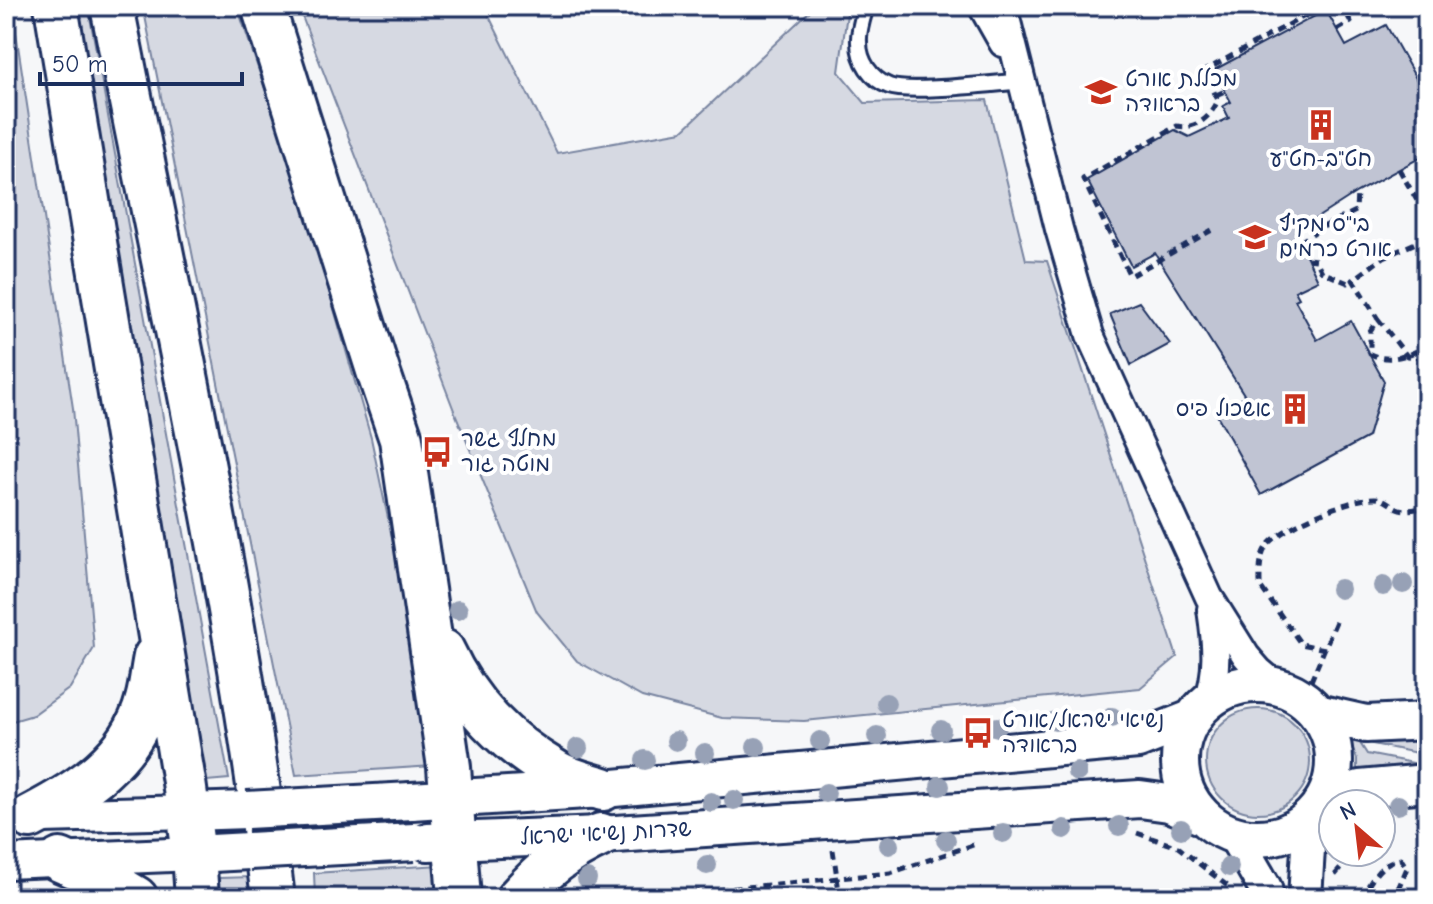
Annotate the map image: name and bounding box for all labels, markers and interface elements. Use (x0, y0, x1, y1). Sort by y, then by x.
scale bar (40, 36, 242, 86)
text: 50 m (52, 50, 108, 78)
place label: מכללת אורט בראודה (1125, 66, 1238, 117)
school or university icon: מכללת אורט בראודה (1084, 75, 1118, 109)
building icon: חט"ב-חט"ע (1304, 108, 1338, 142)
place label: חט"ב-חט"ע (1270, 146, 1372, 172)
place label: בי"ס מקיף אורט כרמים (1279, 211, 1392, 262)
school or university icon: בי"ס מקיף אורט כרמים (1238, 220, 1272, 254)
building icon: אשכול פיס (1278, 392, 1312, 426)
place label: אשכול פיס (1176, 396, 1271, 422)
place label: מחלף גשר מוטה גור (461, 426, 557, 477)
bus stop icon: מחלף גשר מוטה גור (420, 435, 454, 469)
place label: נשיאי ישראל/אורט בראודה (1002, 707, 1164, 758)
bus stop icon: נשיאי ישראל/אורט בראודה (961, 716, 995, 750)
north arrow (1317, 788, 1397, 868)
text: N (1336, 796, 1361, 826)
street label: שדרות נשיאי ישראל (520, 816, 692, 850)

